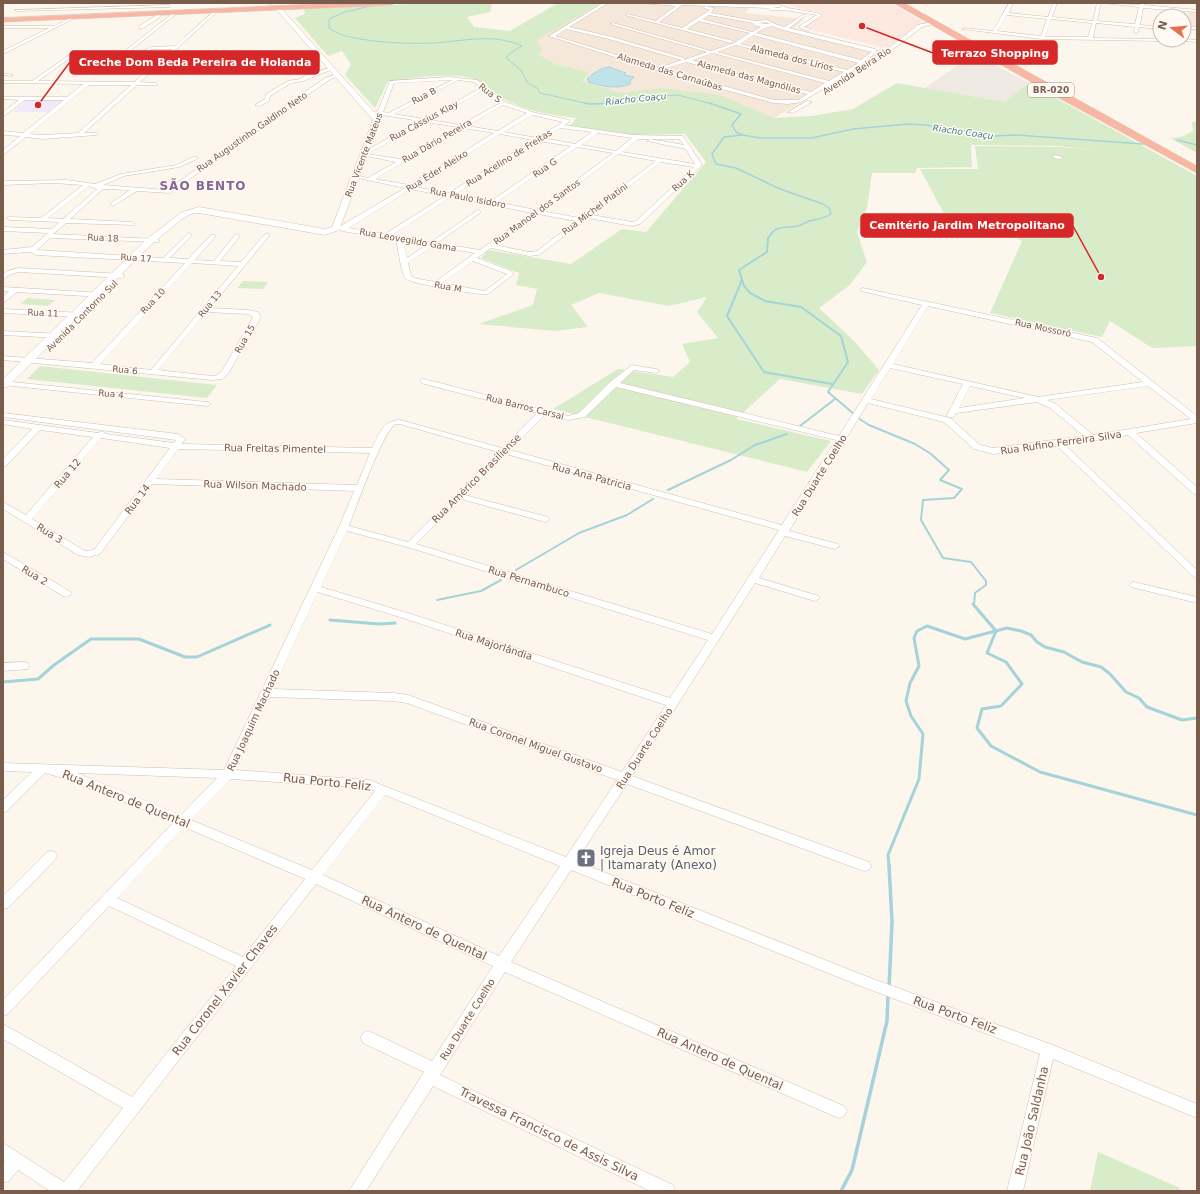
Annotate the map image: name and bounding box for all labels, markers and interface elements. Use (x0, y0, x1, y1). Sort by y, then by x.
north arrow (1152, 8, 1192, 48)
text: N (1155, 19, 1170, 32)
callout: Terrazo Shopping (933, 41, 1057, 64)
street label: Alameda dos Lírios (749, 43, 835, 73)
street label: Avenida Beira Rio (821, 45, 893, 97)
text: Terrazo Shopping (941, 47, 1049, 60)
callout: Creche Dom Beda Pereira de Holanda (70, 51, 319, 74)
street label: Alameda das Carnaúbas (616, 51, 724, 93)
text: Creche Dom Beda Pereira de Holanda (79, 56, 311, 69)
street label: Alameda das Magnólias (696, 58, 802, 96)
street label: Rua S (477, 81, 503, 105)
road number: BR-020 (1028, 83, 1074, 97)
street label: Rua B (410, 86, 438, 106)
street label: Rua Augustinho Galdino Neto (195, 90, 309, 174)
water label: Riacho Coaçu (605, 91, 667, 107)
street label: Rua Cássius Klay (388, 98, 461, 143)
street label: Rua Vicente Mateus (343, 111, 385, 198)
street label: Rua Dário Pereira (401, 117, 473, 165)
water label: Riacho Coaçu (932, 123, 994, 141)
street label: Rua Acelino de Freitas (464, 127, 554, 189)
street label: Rua Éder Aleixo (404, 147, 470, 194)
street label: Rua G (531, 156, 559, 180)
street label: Rua K (670, 168, 697, 193)
street label: Rua Manoel dos Santos (492, 177, 583, 247)
district label: SÃO BENTO (159, 178, 247, 193)
street label: Rua Michel Platini (560, 181, 630, 237)
street label: Rua Paulo Isidoro (429, 186, 507, 210)
callout: Cemitério Jardim Metropolitano (861, 214, 1073, 237)
text: Cemitério Jardim Metropolitano (869, 219, 1065, 232)
street label: Rua Leovegildo Gama (359, 227, 457, 253)
street label: Rua 18 (87, 232, 119, 244)
street label: Rua 17 (120, 252, 152, 264)
street label: Avenida Contorno Sul (44, 278, 120, 354)
street label: Rua M (433, 280, 463, 294)
street label: Rua 10 (139, 286, 168, 316)
street label: Rua 13 (196, 289, 224, 319)
street label: Rua 11 (27, 307, 59, 319)
street label: Rua Mossoró (1014, 317, 1072, 339)
street label: Rua 15 (233, 323, 257, 355)
street label: Rua 6 (112, 364, 139, 376)
street label: Rua 4 (98, 388, 125, 400)
street label: Rua Barros Carsal (485, 392, 565, 422)
street label: Rua Rufino Ferreira Silva (1000, 429, 1122, 456)
street label: Rua Américo Brasiliense (430, 432, 523, 525)
street label: Rua Duarte Coelho (790, 432, 849, 518)
street label: Rua Freitas Pimentel (224, 442, 326, 455)
street label: Rua 12 (52, 456, 83, 490)
street label: Rua Ana Patricia (551, 461, 633, 492)
street label: Rua Wilson Machado (203, 478, 307, 493)
street label: Rua 14 (123, 482, 152, 517)
street label: Rua 3 (35, 521, 65, 546)
street label: Rua 2 (20, 563, 50, 587)
street label: Rua Pernambuco (487, 564, 571, 599)
street label: Rua Majorlândia (454, 627, 534, 662)
street label: Rua Joaquim Machado (225, 668, 282, 773)
street label: Rua Duarte Coelho (614, 706, 675, 791)
street label: Rua Coronel Miguel Gustavo (468, 716, 604, 775)
street label: Rua Antero de Quental (60, 767, 192, 831)
street label: Rua Porto Feliz (282, 770, 372, 794)
place label: Igreja Deus é Amor | Itamaraty (Anexo) (600, 844, 717, 872)
church icon: Igreja Deus é Amor | Itamaraty (Anexo) (575, 847, 597, 869)
street label: Rua Porto Feliz (610, 875, 696, 921)
street label: Rua Antero de Quental (359, 893, 489, 963)
street label: Rua Coronel Xavier Chaves (169, 922, 281, 1058)
street label: Rua Duarte Coelho (438, 976, 497, 1062)
street label: Rua Porto Feliz (911, 993, 999, 1037)
street label: Rua Antero de Quental (655, 1025, 785, 1093)
street label: Rua João Saldanha (1013, 1065, 1051, 1177)
street label: Travessa Francisco de Assis Silva (456, 1084, 641, 1184)

